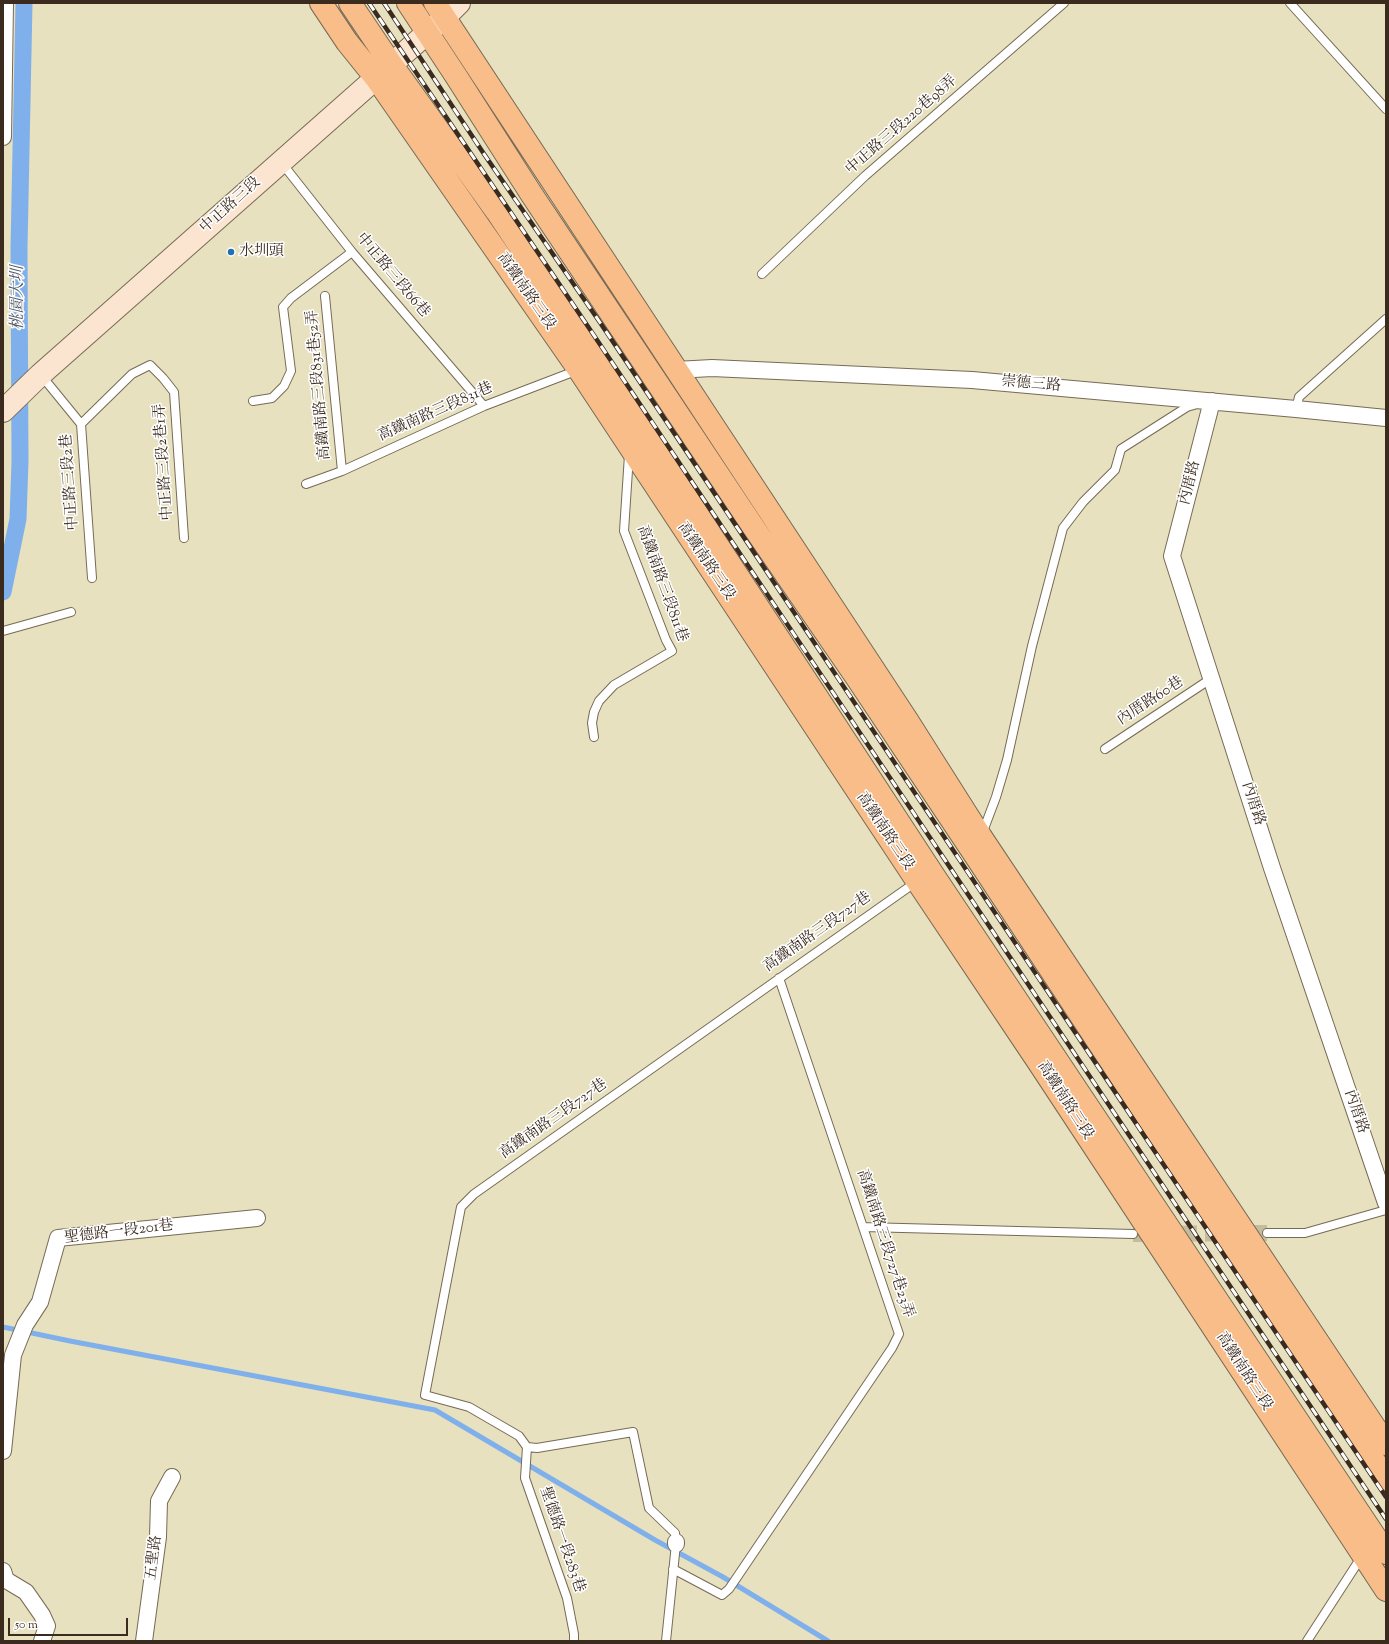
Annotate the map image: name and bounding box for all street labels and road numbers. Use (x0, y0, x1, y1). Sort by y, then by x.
street label: 中正路三段220巷98弄 (843, 73, 961, 179)
street label: 中正路三段 (197, 174, 265, 238)
street label: 中正路三段66巷 (351, 230, 433, 322)
street label: 高鐵南路三段 (492, 250, 558, 334)
street label: 高鐵南路三段831巷52弄 (304, 309, 336, 461)
street label: 崇德三路 (1000, 373, 1062, 397)
street label: 高鐵南路三段831巷 (376, 380, 496, 446)
street label: 中正路三段2巷1弄 (152, 403, 178, 521)
street label: 中正路三段2巷 (59, 433, 83, 531)
street label: 內厝路 (1177, 459, 1205, 507)
street label: 高鐵南路三段 (672, 520, 738, 604)
street label: 高鐵南路三段811巷 (632, 523, 690, 645)
street label: 內厝路60巷 (1114, 674, 1188, 730)
street label: 內厝路 (1236, 780, 1268, 828)
street label: 高鐵南路三段 (851, 790, 917, 874)
street label: 高鐵南路三段727巷 (761, 889, 875, 977)
street label: 高鐵南路三段 (1032, 1058, 1096, 1144)
street label: 高鐵南路三段727巷 (497, 1076, 611, 1164)
street label: 內厝路 (1339, 1088, 1371, 1136)
street label: 高鐵南路三段727巷23弄 (851, 1168, 917, 1320)
street label: 聖德路一段201巷 (63, 1217, 175, 1249)
street label: 高鐵南路三段 (1211, 1329, 1275, 1415)
street label: 聖德路一段283巷 (534, 1485, 588, 1595)
street label: 五聖路 (143, 1535, 167, 1581)

